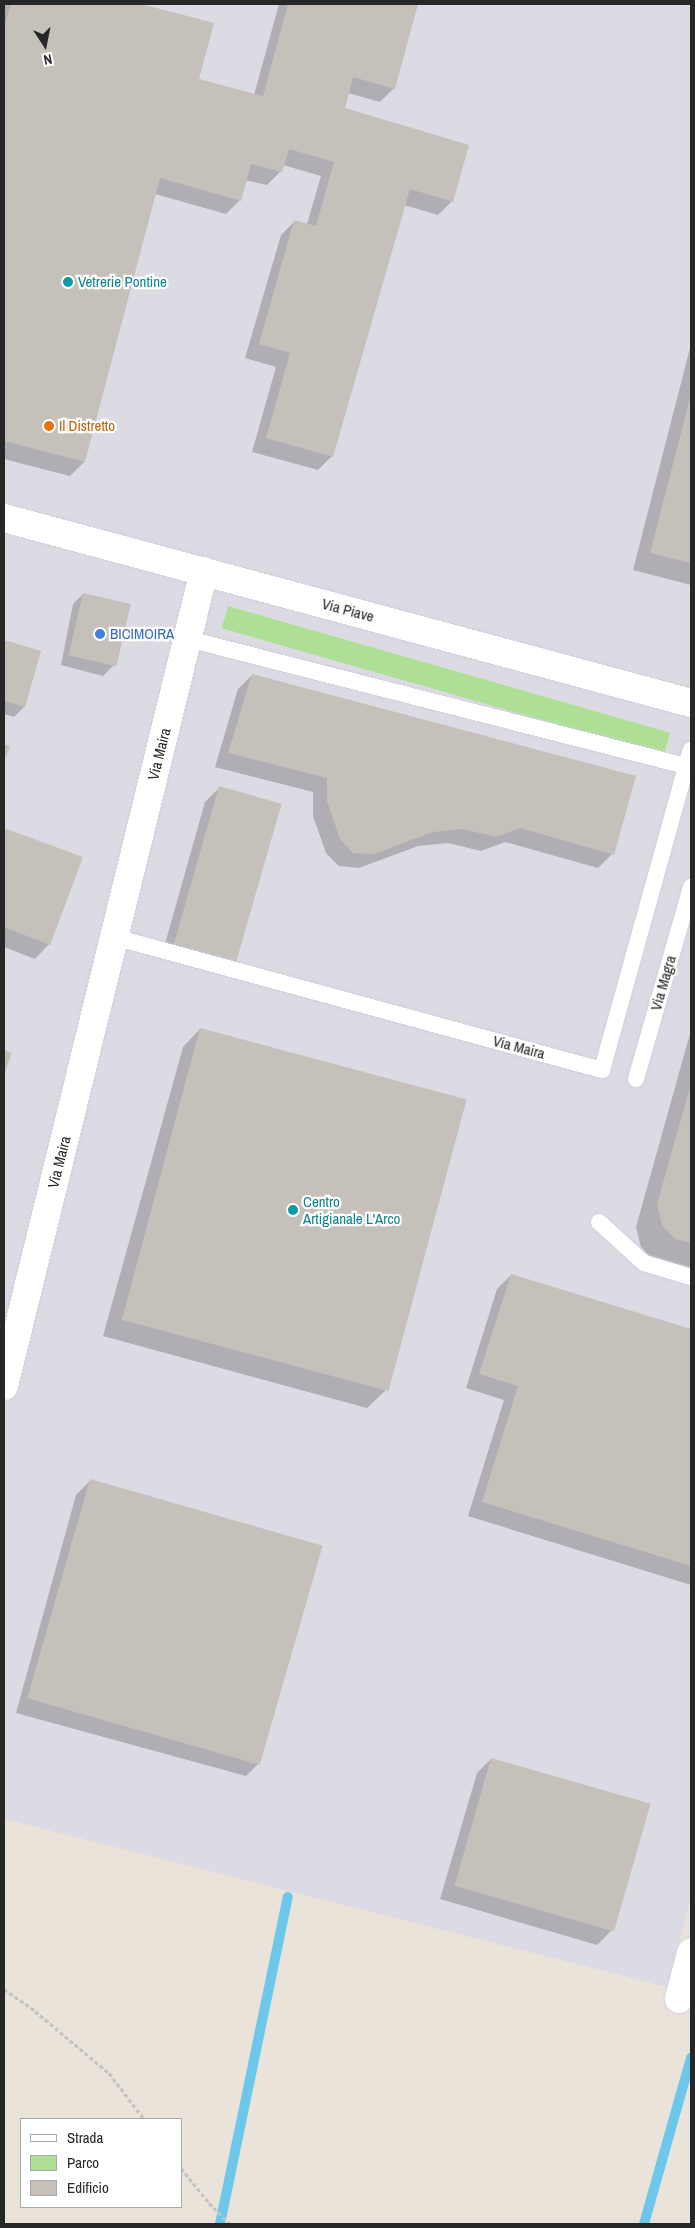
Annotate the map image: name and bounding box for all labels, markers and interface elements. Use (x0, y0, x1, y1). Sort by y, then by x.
north arrow (20, 20, 70, 70)
text: N (42, 50, 54, 69)
place label: Vetrerie Pontine (78, 273, 167, 291)
marker: Vetrerie Pontine (62, 276, 74, 288)
place label: Il Distretto (59, 417, 115, 435)
marker: Il Distretto (43, 420, 55, 432)
street label: Via Piave (320, 594, 376, 626)
place label: BICIMOIRA (110, 625, 174, 643)
marker: BICIMOIRA (94, 628, 106, 640)
street label: Via Maira (144, 726, 174, 782)
street label: Via Magra (647, 953, 679, 1013)
street label: Via Maira (491, 1031, 547, 1063)
street label: Via Maira (44, 1134, 74, 1190)
place label: Centro Artigianale L'Arco (303, 1192, 400, 1227)
marker: Centro Artigianale L'Arco (287, 1204, 299, 1216)
legend (20, 2118, 182, 2208)
text: Strada (67, 2127, 103, 2148)
text: Parco (67, 2152, 99, 2173)
text: Edificio (67, 2177, 109, 2198)

